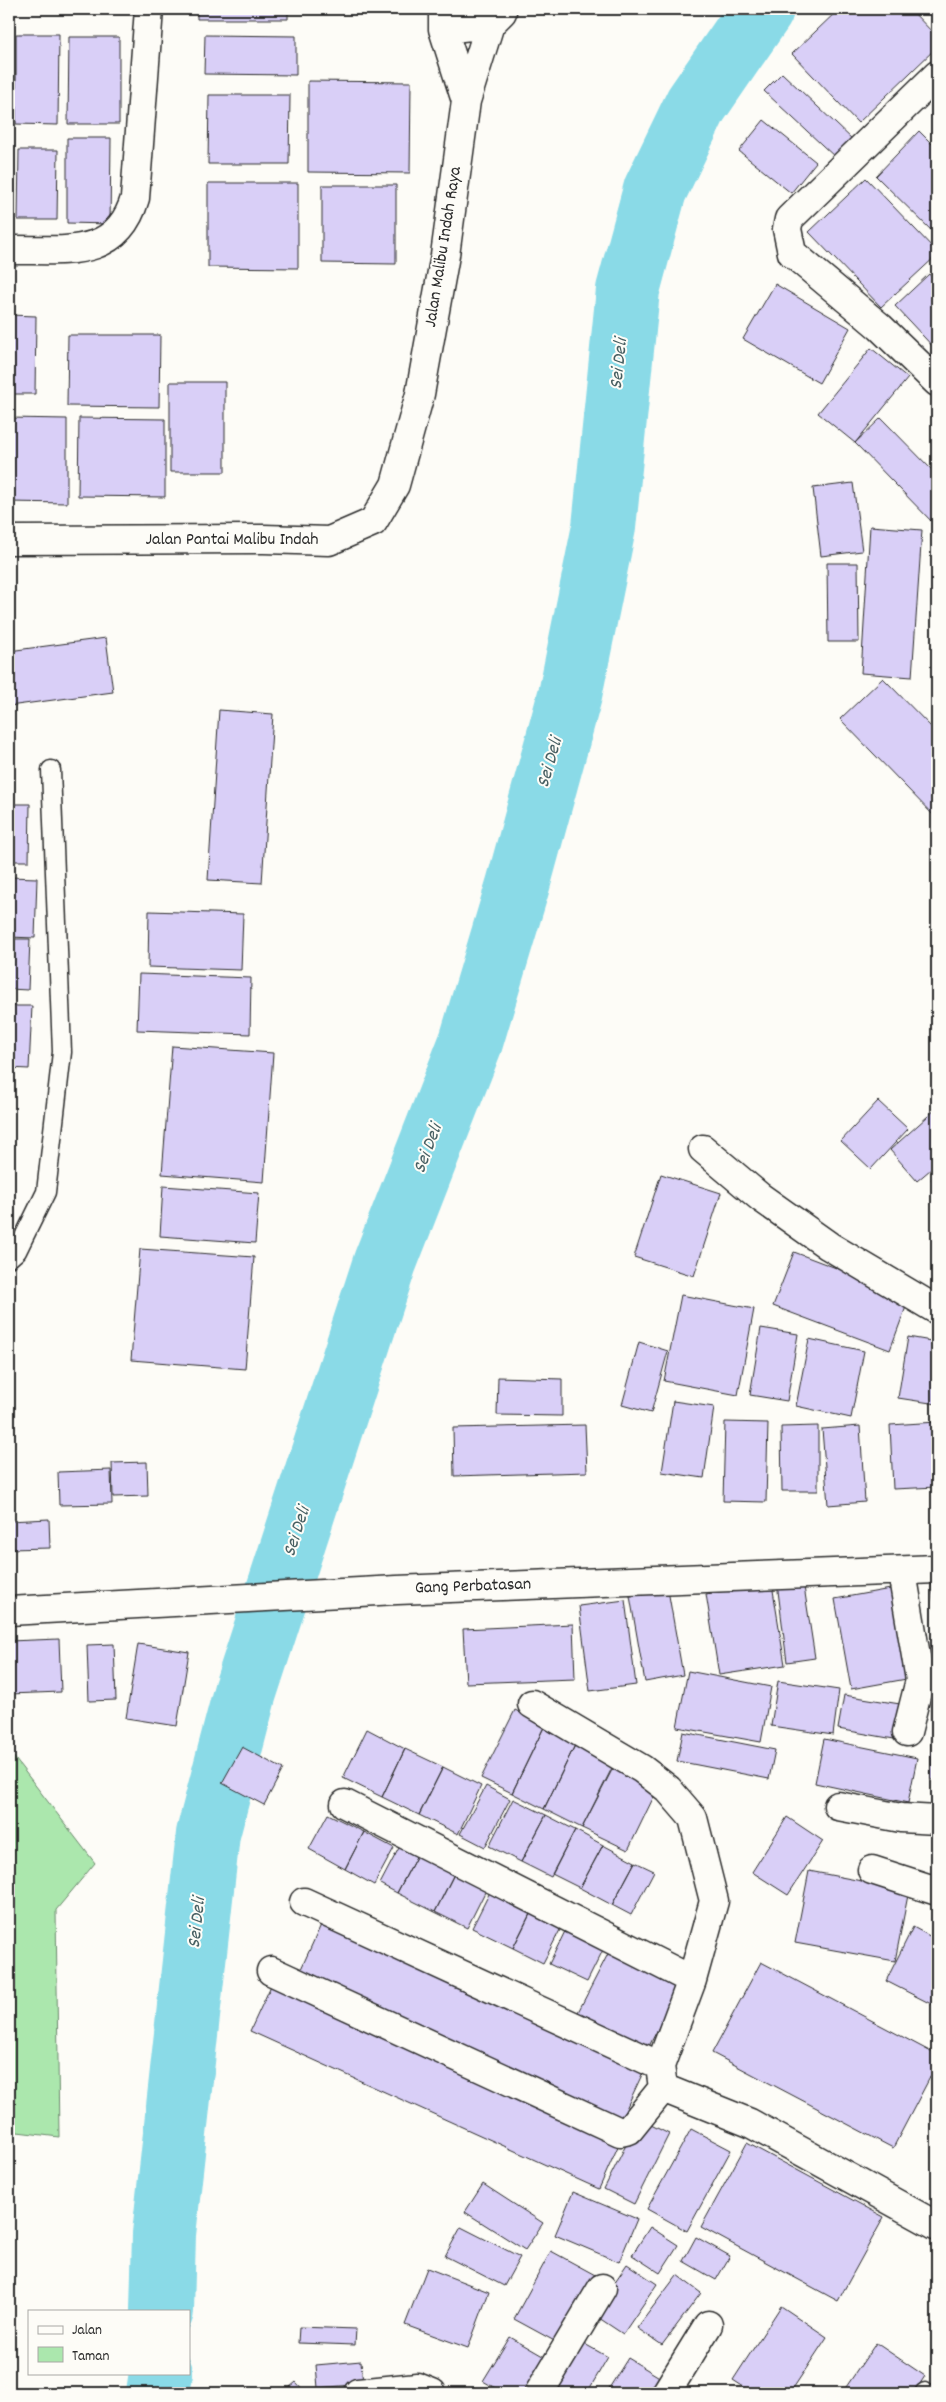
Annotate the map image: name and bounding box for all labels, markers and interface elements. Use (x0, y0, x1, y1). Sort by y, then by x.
street label: Jalan Malibu Indah Raya (419, 164, 469, 329)
water label: Sei Deli (604, 334, 636, 391)
street label: Jalan Pantai Malibu Indah (146, 528, 318, 553)
water label: Sei Deli (531, 732, 572, 791)
water label: Sei Deli (407, 1117, 452, 1178)
water label: Sei Deli (277, 1500, 320, 1560)
street label: Gang Perbatasan (414, 1572, 532, 1602)
water label: Sei Deli (182, 1893, 214, 1950)
legend (28, 2310, 190, 2374)
text: Jalan (72, 2320, 102, 2342)
text: Taman (72, 2346, 109, 2368)

